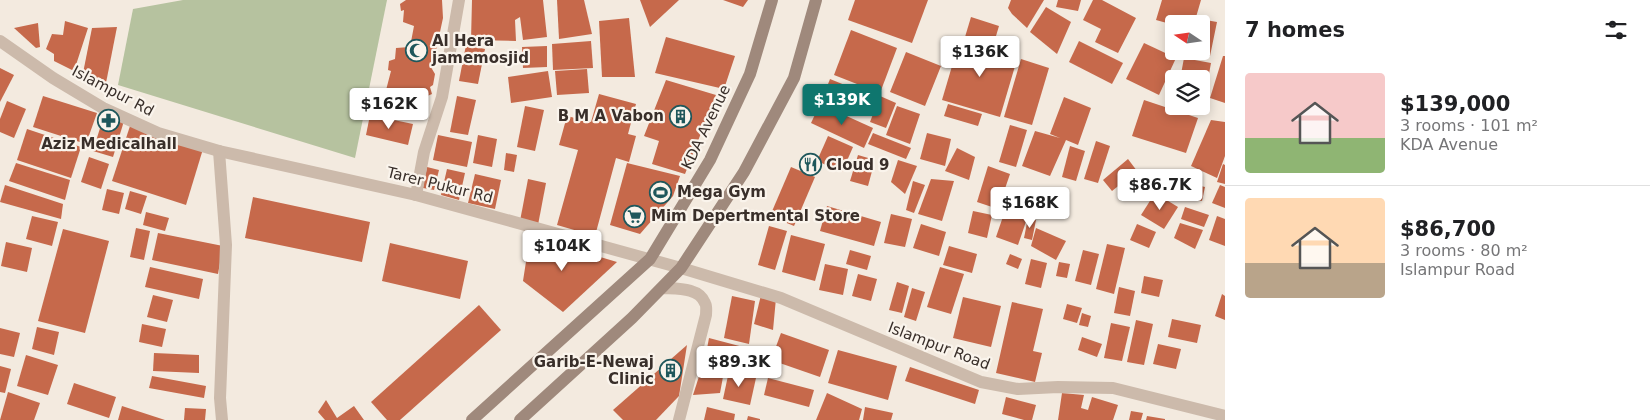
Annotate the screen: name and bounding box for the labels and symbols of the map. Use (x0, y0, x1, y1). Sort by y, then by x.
north arrow (1165, 15, 1210, 60)
place label: Al Hera jamemosjid (431, 32, 529, 67)
pin: $136K (945, 36, 1015, 78)
mosque icon: Al Hera jamemosjid (404, 38, 428, 62)
street label: Islampur Rd (69, 62, 157, 120)
street label: KDA Avenue (678, 82, 734, 172)
pin: $139K (807, 84, 877, 126)
pin: $162K (354, 88, 424, 130)
building icon: B M A Vabon (668, 104, 692, 128)
place label: B M A Vabon (558, 107, 664, 125)
pharmacy icon: Aziz Medicalhall (97, 109, 121, 133)
place label: Aziz Medicalhall (41, 135, 177, 153)
restaurant icon: Cloud 9 (798, 153, 822, 177)
place label: Cloud 9 (826, 156, 890, 174)
street label: Tarer Pukur Rd (384, 163, 495, 207)
pin: $86.7K (1119, 168, 1201, 211)
sports icon: Mega Gym (649, 180, 673, 204)
place label: Mega Gym (677, 183, 766, 201)
pin: $168K (995, 186, 1065, 229)
supermarket icon: Mim Depertmental Store (623, 204, 647, 228)
place label: Mim Depertmental Store (651, 207, 860, 225)
pin: $104K (527, 230, 597, 272)
street label: Islampur Road (885, 318, 993, 374)
pin: $89.3K (698, 346, 780, 388)
place label: Garib-E-Newaj Clinic (534, 353, 654, 388)
building icon: Garib-E-Newaj Clinic (658, 359, 682, 383)

